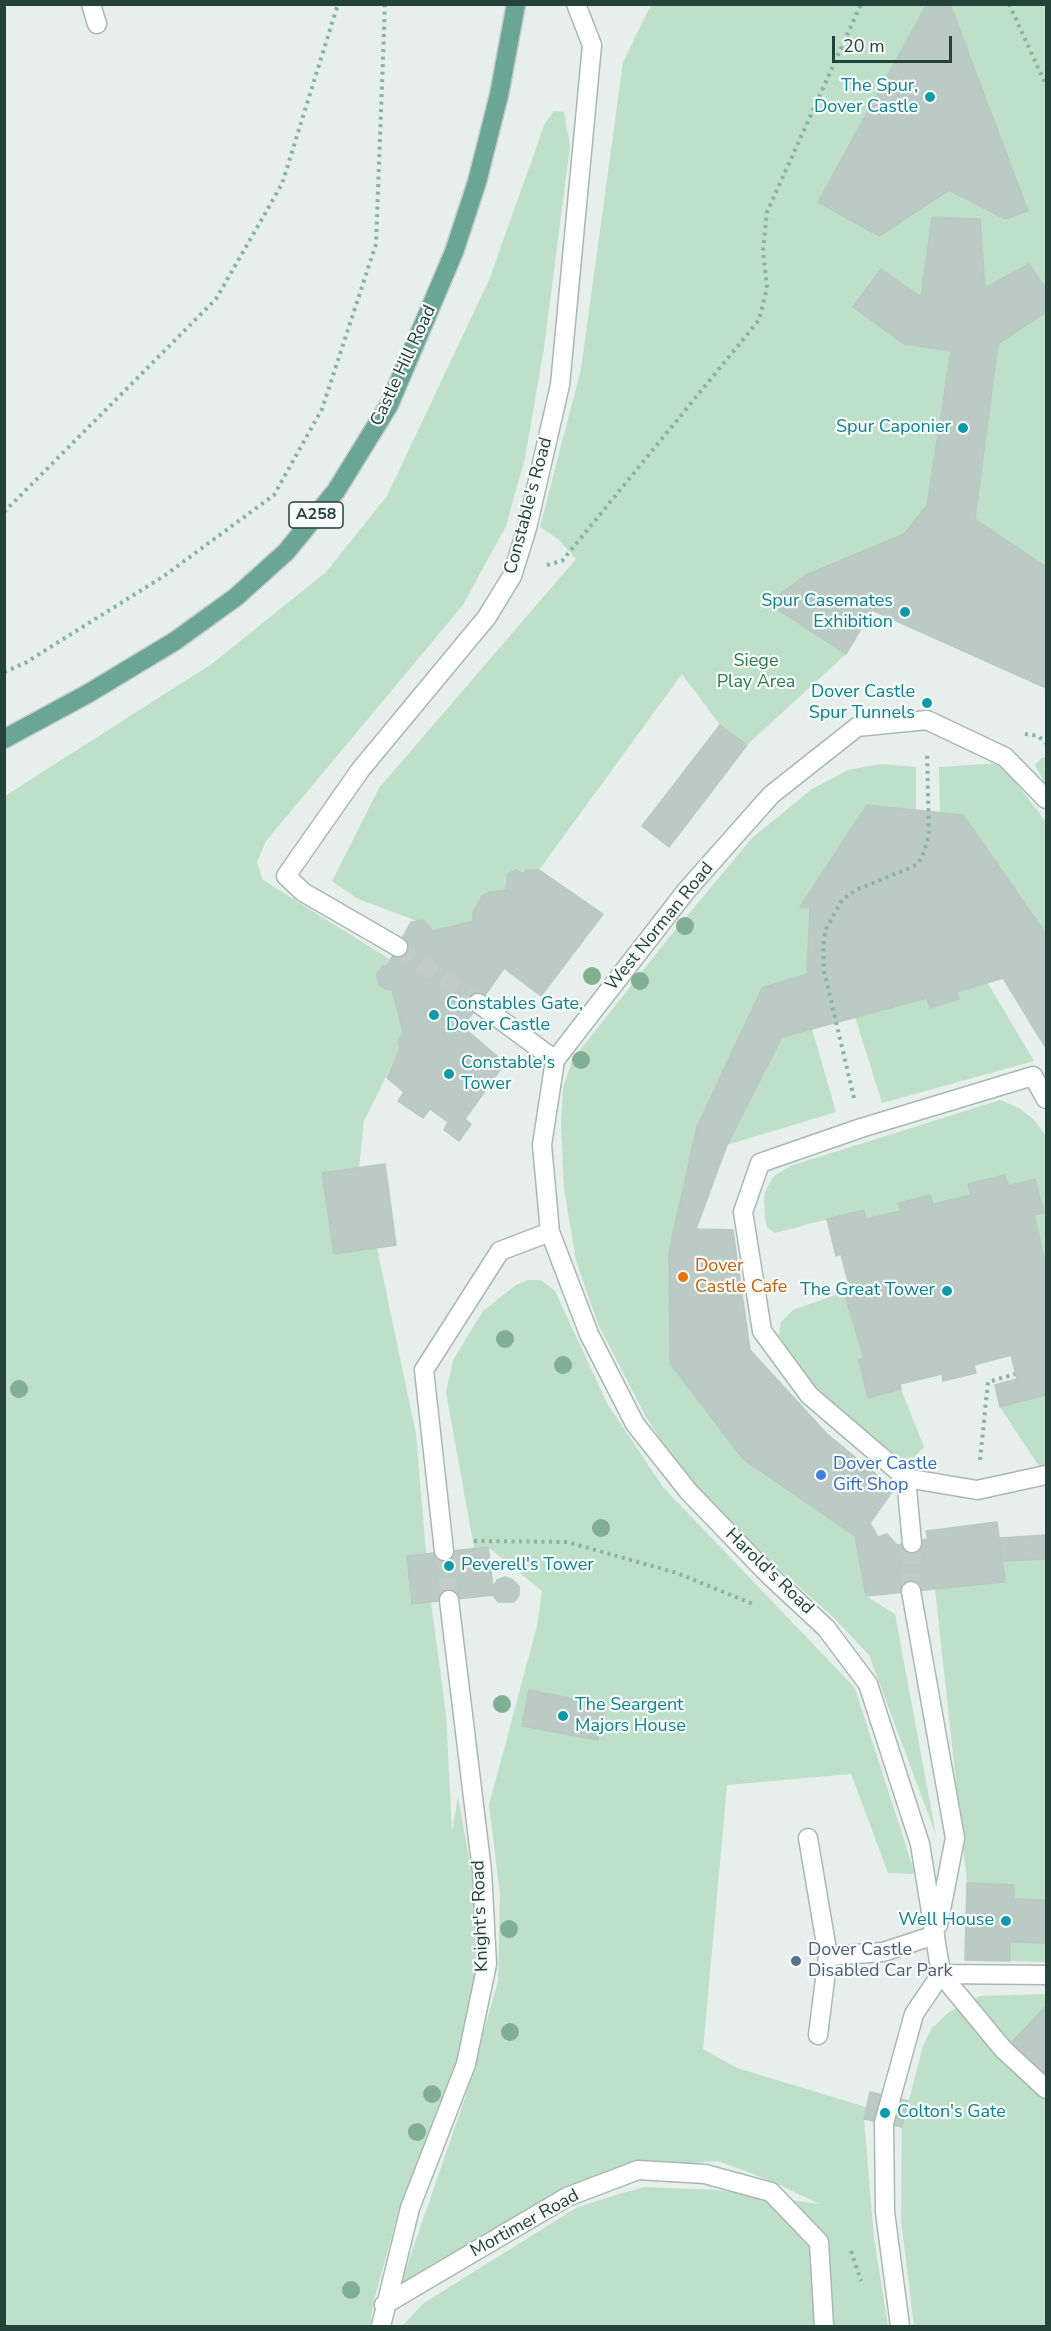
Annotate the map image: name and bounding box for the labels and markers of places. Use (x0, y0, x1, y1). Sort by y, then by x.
place label: The Spur, Dover Castle (814, 76, 918, 118)
marker: The Spur, Dover Castle (923, 90, 937, 104)
place label: Spur Caponier (836, 417, 951, 439)
marker: Spur Caponier (956, 421, 970, 435)
place label: Spur Casemates Exhibition (761, 591, 893, 634)
marker: Spur Casemates Exhibition (898, 605, 912, 619)
place label: Dover Castle Spur Tunnels (809, 682, 915, 724)
marker: Dover Castle Spur Tunnels (920, 696, 934, 710)
place label: Constables Gate, Dover Castle (446, 994, 583, 1036)
marker: Constables Gate, Dover Castle (427, 1008, 441, 1022)
place label: Constable's Tower (461, 1053, 555, 1096)
marker: Constable's Tower (442, 1067, 456, 1081)
place label: Dover Castle Cafe (695, 1256, 787, 1298)
marker: Dover Castle Cafe (676, 1270, 690, 1284)
place label: The Great Tower (800, 1280, 935, 1302)
marker: The Great Tower (940, 1284, 954, 1298)
place label: Dover Castle Gift Shop (833, 1454, 937, 1496)
marker: Dover Castle Gift Shop (814, 1468, 828, 1482)
place label: Peverell's Tower (461, 1555, 594, 1577)
marker: Peverell's Tower (442, 1559, 456, 1573)
place label: The Seargent Majors House (575, 1695, 686, 1738)
marker: The Seargent Majors House (556, 1709, 570, 1723)
place label: Well House (898, 1910, 994, 1932)
marker: Well House (999, 1914, 1013, 1928)
place label: Dover Castle Disabled Car Park (808, 1940, 953, 1982)
marker: Dover Castle Disabled Car Park (789, 1954, 803, 1968)
place label: Colton's Gate (897, 2102, 1006, 2124)
marker: Colton's Gate (878, 2106, 892, 2120)

